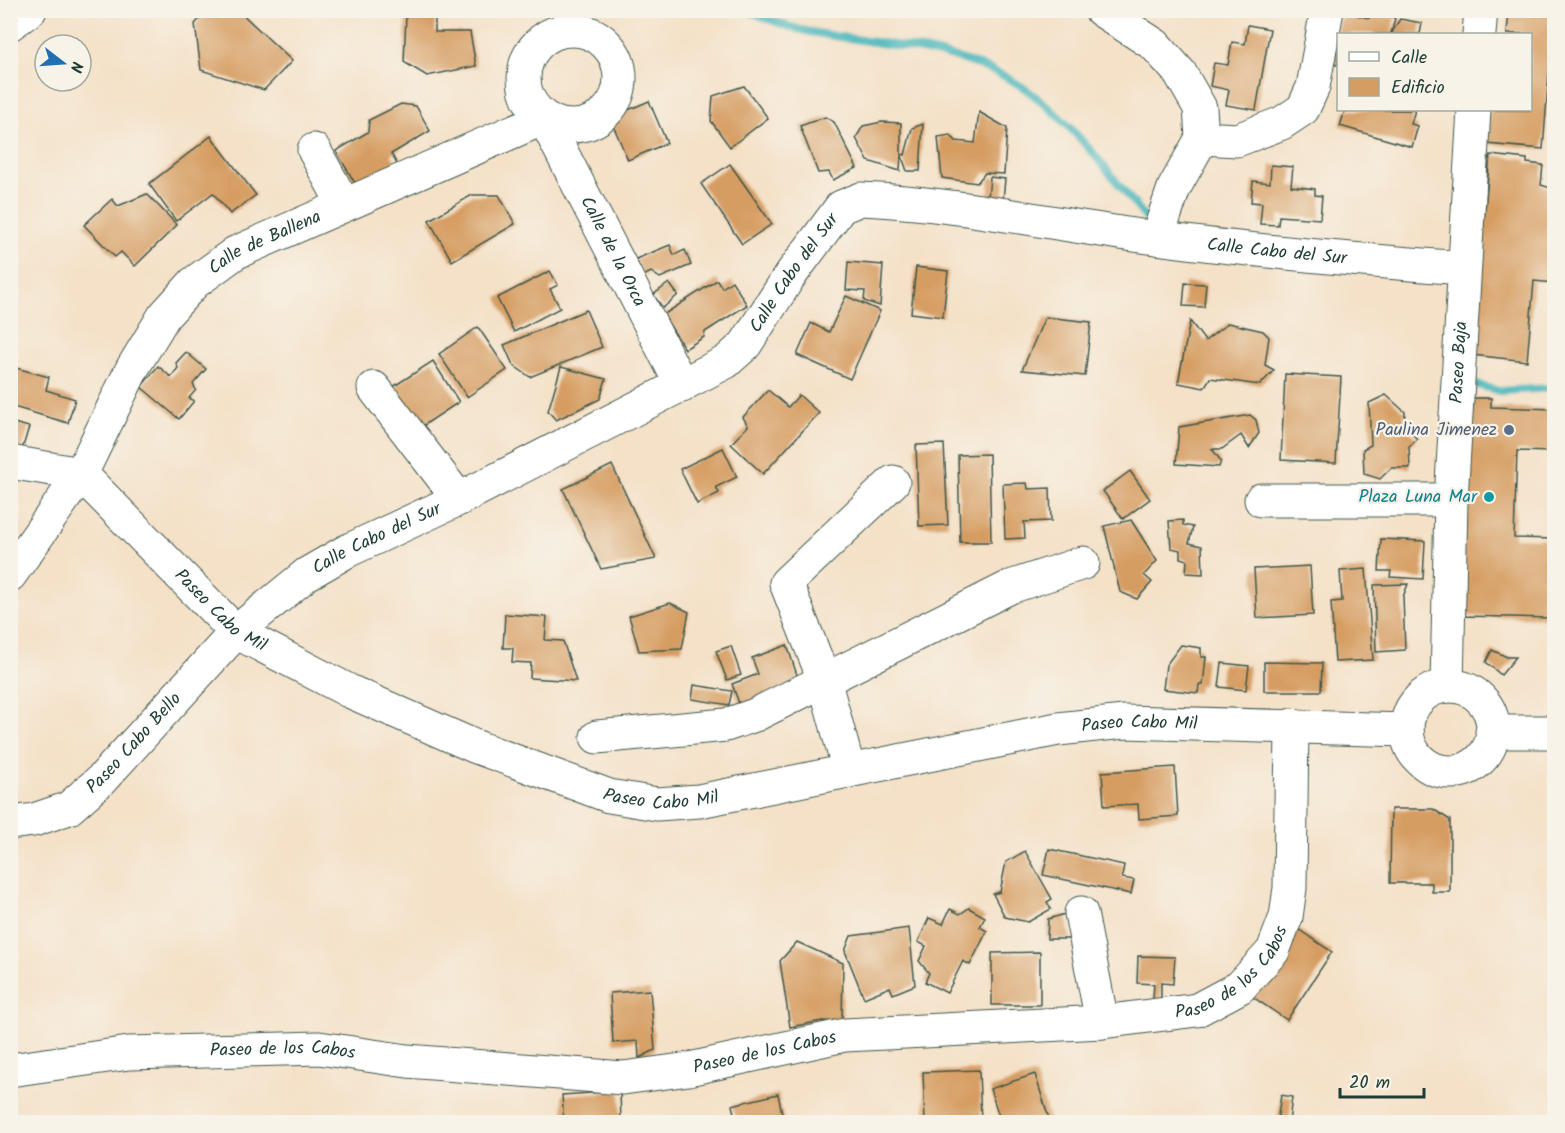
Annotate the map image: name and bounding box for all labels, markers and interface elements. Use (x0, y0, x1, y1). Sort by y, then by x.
north arrow (33, 33, 93, 93)
legend (1337, 33, 1532, 111)
text: Calle (1391, 44, 1427, 73)
text: N (62, 58, 89, 75)
text: Edificio (1391, 74, 1445, 103)
street label: Calle de la Orca (572, 191, 653, 312)
street label: Calle de Ballena (202, 203, 326, 282)
street label: Calle Cabo del Sur (742, 206, 847, 339)
street label: Calle Cabo del Sur (1205, 230, 1349, 273)
street label: Paseo Baja (1442, 320, 1476, 404)
place label: Paulina Jimenez (1375, 416, 1497, 445)
marker: Paulina Jimenez (1502, 423, 1516, 437)
place label: Plaza Luna Mar (1358, 483, 1478, 512)
marker: Plaza Luna Mar (1482, 490, 1496, 504)
street label: Calle Cabo del Sur (307, 494, 447, 583)
street label: Paseo Cabo Mil (167, 562, 272, 660)
street label: Paseo Cabo Bello (80, 686, 189, 801)
street label: Paseo Cabo Mil (1080, 707, 1199, 741)
street label: Paseo Cabo Mil (599, 780, 722, 819)
street label: Paseo de los Cabos (1173, 921, 1296, 1027)
street label: Paseo de los Cabos (690, 1023, 839, 1082)
street label: Paseo de los Cabos (210, 1033, 358, 1068)
scale bar (1340, 1061, 1424, 1099)
text: 20 m (1349, 1069, 1390, 1098)

